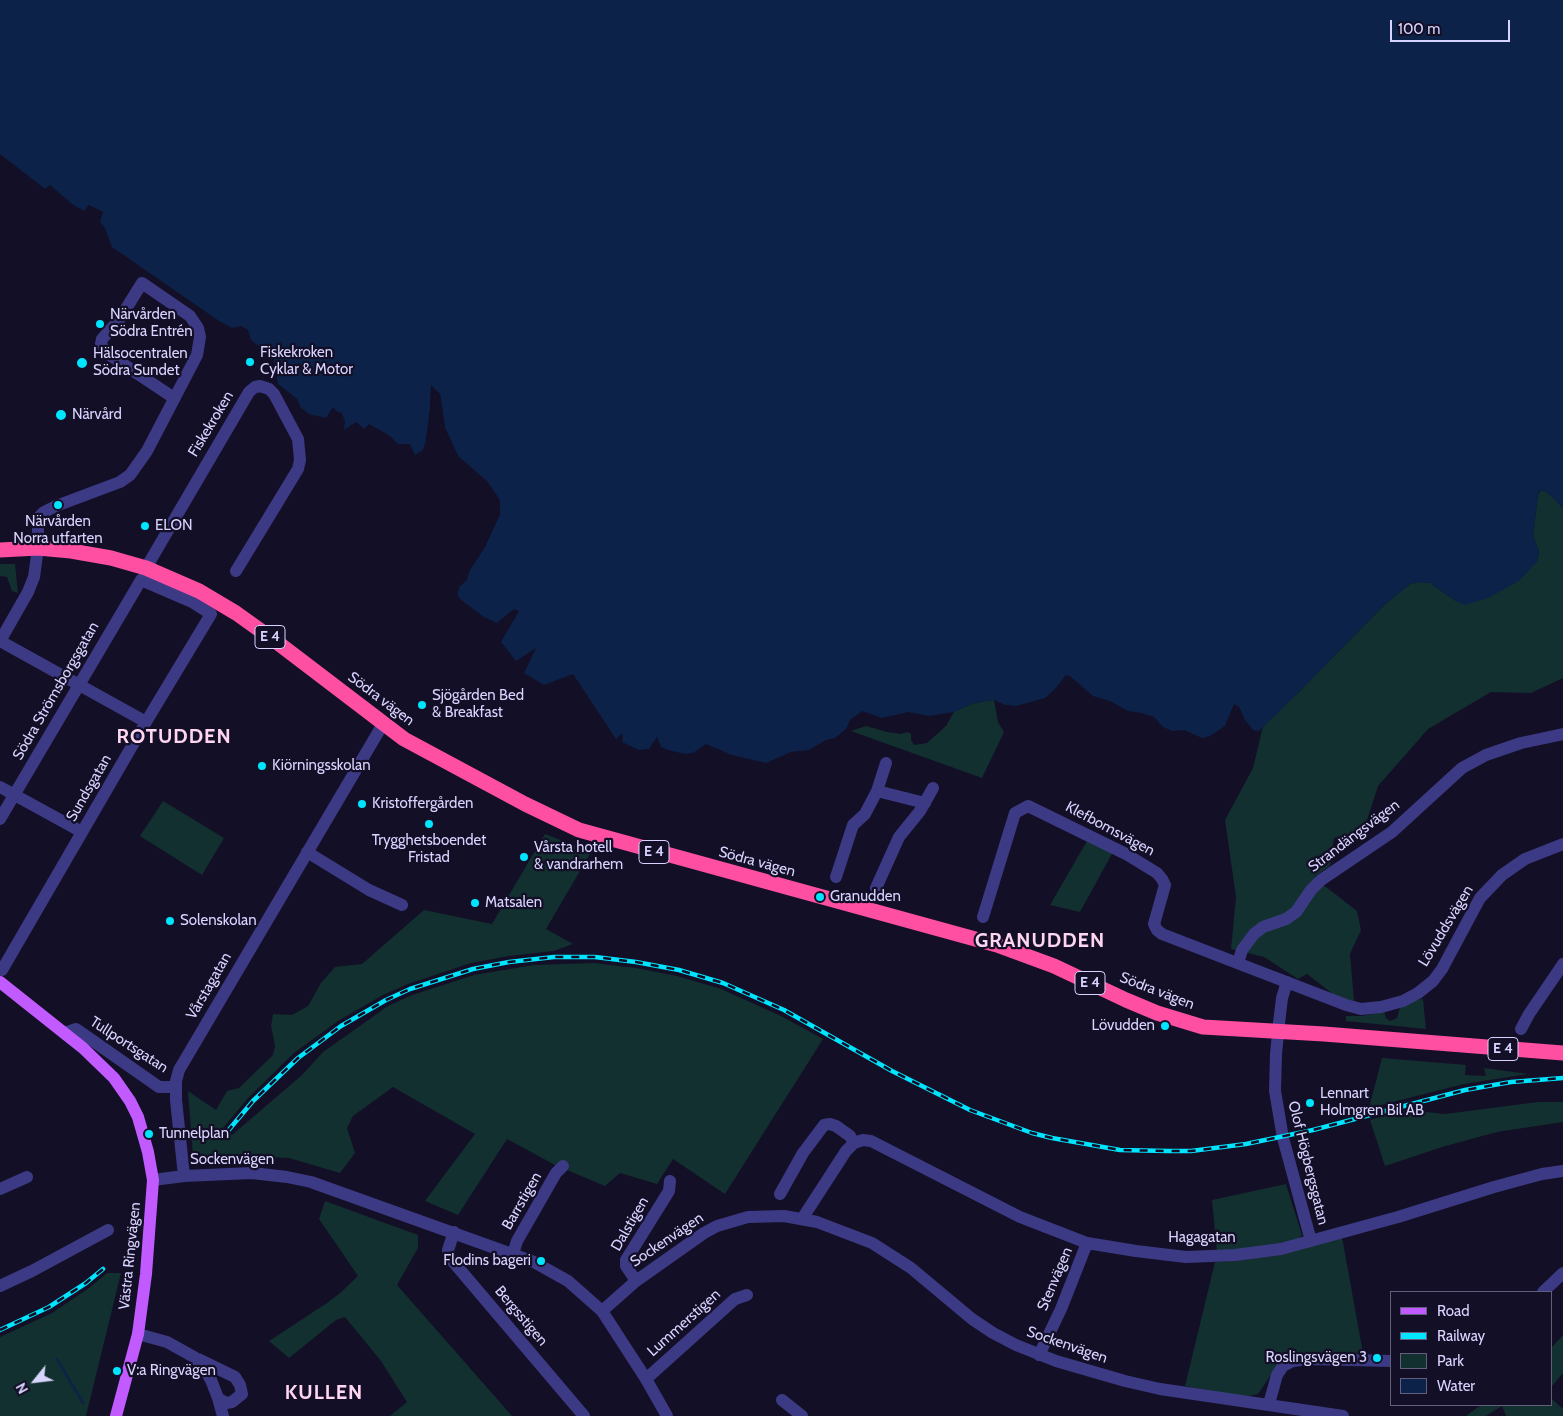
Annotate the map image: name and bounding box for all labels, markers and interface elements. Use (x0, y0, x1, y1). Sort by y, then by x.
scale bar (1393, 10, 1513, 42)
text: 100 m (1398, 20, 1440, 38)
place label: Närvården Södra Entrén (110, 306, 193, 341)
marker: Närvården Södra Entrén (94, 318, 106, 330)
place label: Fiskekroken Cyklar & Motor (260, 344, 353, 379)
place label: Hälsocentralen Södra Sundet (93, 345, 188, 380)
marker: Hälsocentralen Södra Sundet (75, 356, 89, 370)
marker: Fiskekroken Cyklar & Motor (244, 356, 256, 368)
street label: Fiskekroken (184, 388, 238, 460)
place label: Närvård (72, 406, 122, 424)
marker: Närvård (54, 408, 68, 422)
marker: Närvården Norra utfarten (52, 499, 64, 511)
place label: Närvården Norra utfarten (13, 513, 103, 548)
place label: ELON (155, 517, 193, 535)
marker: ELON (139, 520, 151, 532)
street label: Södra Strömsborgsgatan (9, 619, 103, 763)
road number: E 4 (255, 626, 285, 649)
street label: Södra vägen (344, 668, 418, 730)
place label: Sjögården Bed & Breakfast (432, 687, 524, 722)
marker: Sjögården Bed & Breakfast (416, 699, 428, 711)
district label: ROTUDDEN (115, 725, 233, 749)
street label: Sundsgatan (63, 751, 115, 825)
place label: Kiörningsskolan (272, 757, 371, 775)
marker: Kiörningsskolan (256, 760, 268, 772)
place label: Kristoffergården (372, 795, 474, 813)
street label: Strandängsvägen (1305, 796, 1403, 876)
marker: Kristoffergården (356, 798, 368, 810)
street label: Klefbomsvägen (1062, 798, 1158, 860)
marker: Trygghetsboendet Fristad (423, 818, 435, 830)
place label: Trygghetsboendet Fristad (372, 832, 486, 867)
place label: Vårsta hotell & vandrarhem (534, 839, 623, 874)
road number: E 4 (639, 840, 669, 864)
street label: Södra vägen (717, 843, 797, 881)
marker: Vårsta hotell & vandrarhem (518, 851, 530, 863)
street label: Lövuddsvägen (1415, 882, 1477, 970)
place label: Granudden (830, 888, 901, 906)
marker: Granudden (814, 891, 826, 903)
place label: Matsalen (485, 894, 542, 912)
marker: Matsalen (469, 897, 481, 909)
place label: Solenskolan (180, 912, 257, 930)
marker: Solenskolan (164, 915, 176, 927)
district label: GRANUDDEN (974, 929, 1106, 953)
street label: Vårstagatan (183, 949, 235, 1023)
street label: Södra vägen (1117, 969, 1197, 1013)
road number: E 4 (1075, 971, 1105, 994)
street label: Tullportsgatan (87, 1013, 171, 1077)
place label: Lövudden (1092, 1017, 1155, 1035)
marker: Lövudden (1159, 1020, 1171, 1032)
road number: E 4 (1488, 1038, 1518, 1060)
place label: Lennart Holmgren Bil AB (1320, 1085, 1424, 1120)
marker: Lennart Holmgren Bil AB (1304, 1097, 1316, 1109)
street label: Olof Högbergsgatan (1284, 1099, 1332, 1227)
place label: Tunnelplan (159, 1125, 229, 1143)
marker: Tunnelplan (143, 1128, 155, 1140)
street label: Sockenvägen (190, 1151, 274, 1169)
street label: Barrstigen (498, 1169, 546, 1233)
street label: Dalstigen (607, 1194, 653, 1254)
street label: Västra Ringvägen (115, 1201, 145, 1311)
street label: Sockenvägen (627, 1209, 707, 1271)
street label: Hagagatan (1168, 1229, 1236, 1247)
street label: Stenvägen (1034, 1244, 1076, 1314)
place label: Flodins bageri (443, 1252, 531, 1270)
marker: Flodins bageri (535, 1255, 547, 1267)
street label: Bergsstigen (491, 1282, 551, 1350)
street label: Lummerstigen (644, 1286, 724, 1360)
legend (1390, 1291, 1553, 1406)
text: Road (1437, 1302, 1470, 1320)
street label: Sockenvägen (1024, 1323, 1110, 1367)
text: Railway (1437, 1327, 1485, 1345)
place label: Roslingsvägen 3 (1265, 1349, 1367, 1367)
marker: Roslingsvägen 3 (1371, 1352, 1383, 1364)
text: Park (1437, 1352, 1464, 1370)
north arrow (10, 1356, 60, 1406)
place label: V:a Ringvägen (127, 1362, 216, 1380)
marker: V:a Ringvägen (111, 1365, 123, 1377)
text: Water (1437, 1377, 1475, 1395)
text: N (12, 1380, 32, 1397)
district label: KULLEN (284, 1381, 364, 1405)

